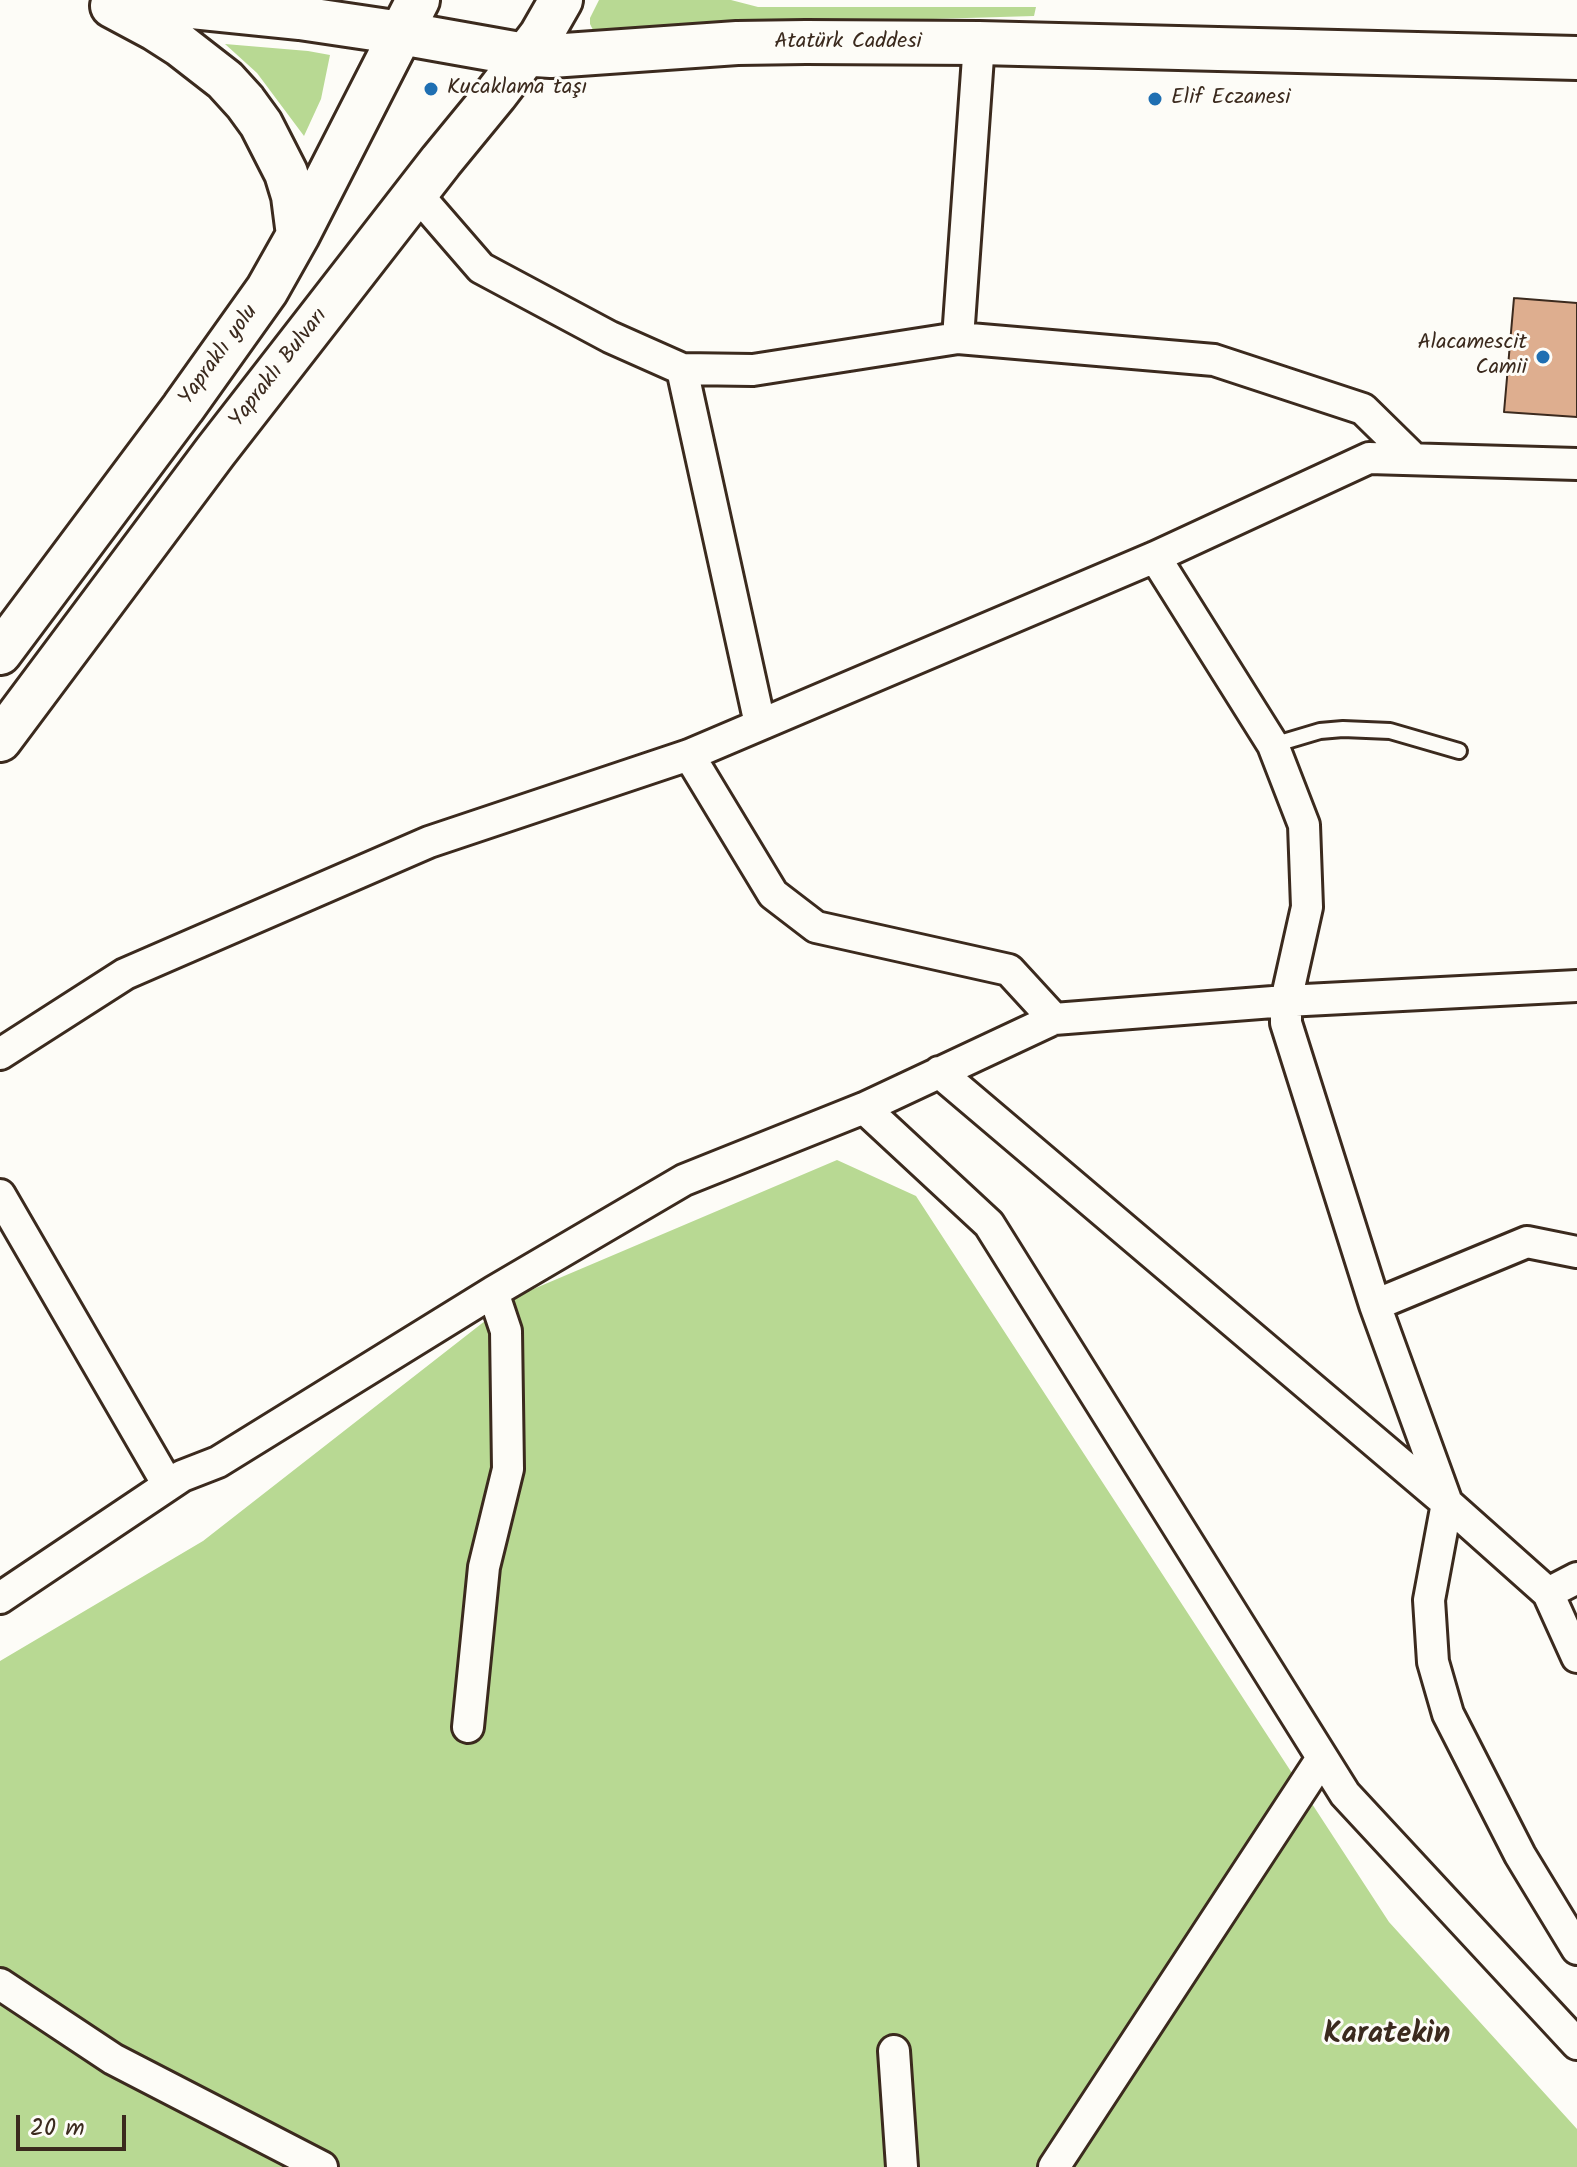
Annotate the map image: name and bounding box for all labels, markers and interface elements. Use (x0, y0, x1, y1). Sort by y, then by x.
street label: Atatürk Caddesi (774, 30, 922, 56)
place label: Kucaklama taşı (447, 76, 587, 102)
marker: Kucaklama taşı (422, 80, 440, 98)
place label: Elif Eczanesi (1171, 86, 1290, 112)
marker: Elif Eczanesi (1146, 90, 1164, 108)
street label: Yapraklı yolu (175, 301, 265, 411)
street label: Yapraklı Bulvarı (225, 304, 335, 434)
place label: Alacamescit Camii (1417, 331, 1527, 382)
marker: Alacamescit Camii (1534, 348, 1552, 366)
district label: Karatekin (1324, 2019, 1450, 2055)
scale bar (20, 2099, 130, 2149)
text: 20 m (30, 2109, 85, 2148)

